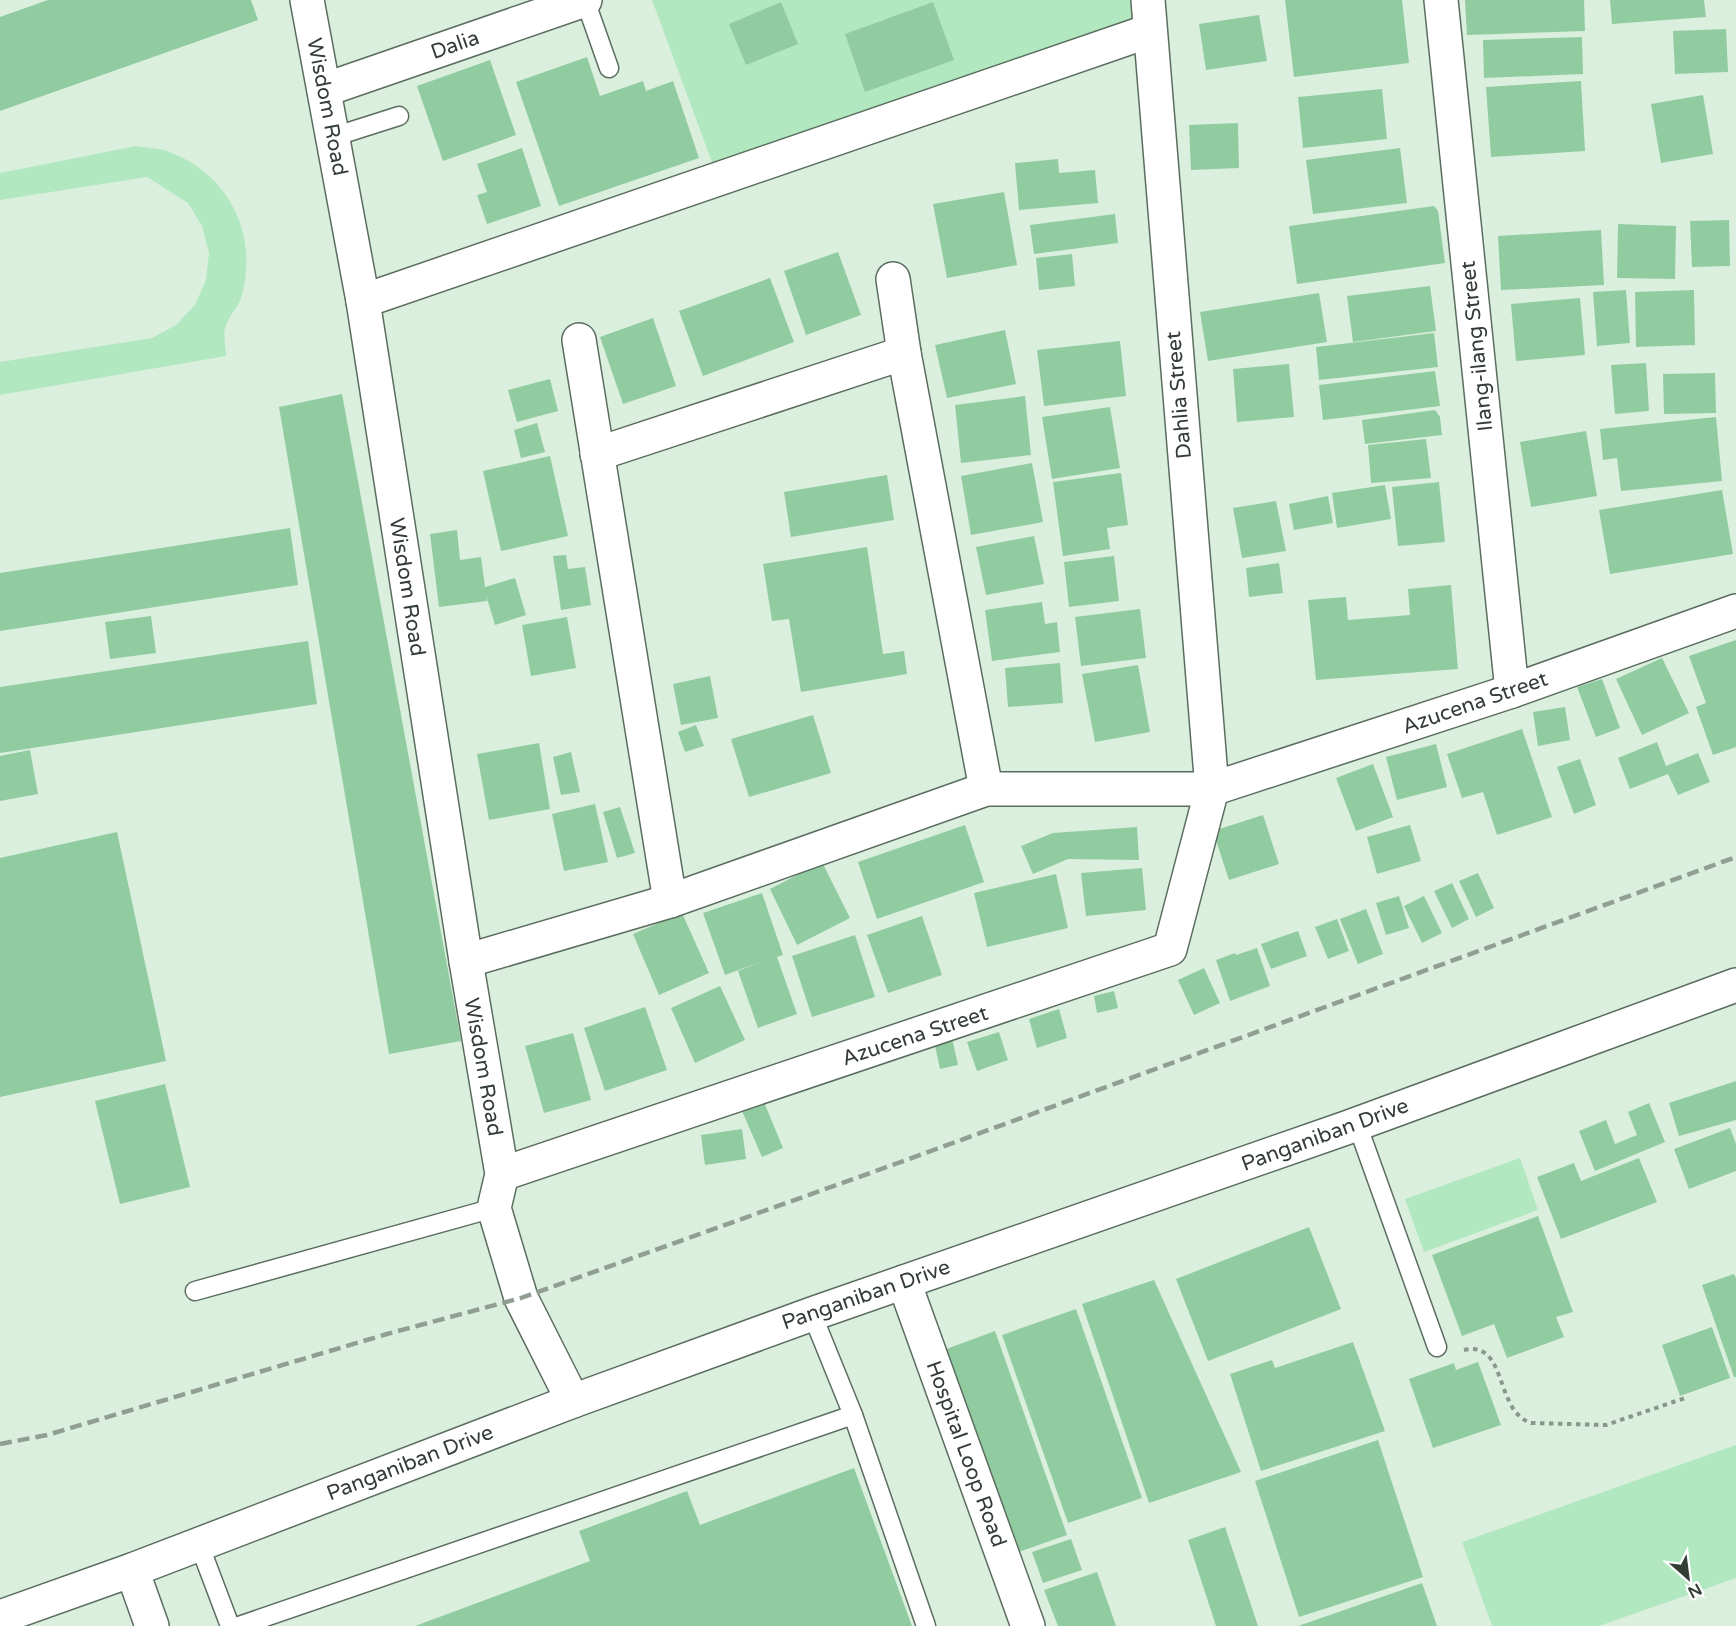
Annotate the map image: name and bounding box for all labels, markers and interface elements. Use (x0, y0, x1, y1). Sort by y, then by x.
street label: Dalia (427, 25, 483, 65)
street label: Wisdom Road (301, 36, 353, 178)
street label: Ilang-ilang Street (1456, 260, 1498, 432)
street label: Dahlia Street (1161, 330, 1197, 460)
street label: Wisdom Road (384, 516, 430, 658)
street label: Azucena Street (1399, 666, 1551, 740)
street label: Wisdom Road (459, 996, 507, 1138)
street label: Azucena Street (839, 1001, 991, 1071)
street label: Panganiban Drive (1238, 1093, 1412, 1177)
street label: Panganiban Drive (779, 1254, 953, 1336)
street label: Hospital Loop Road (921, 1357, 1011, 1551)
street label: Panganiban Drive (323, 1420, 497, 1506)
north arrow (1658, 1548, 1718, 1608)
text: N (1684, 1579, 1705, 1602)

